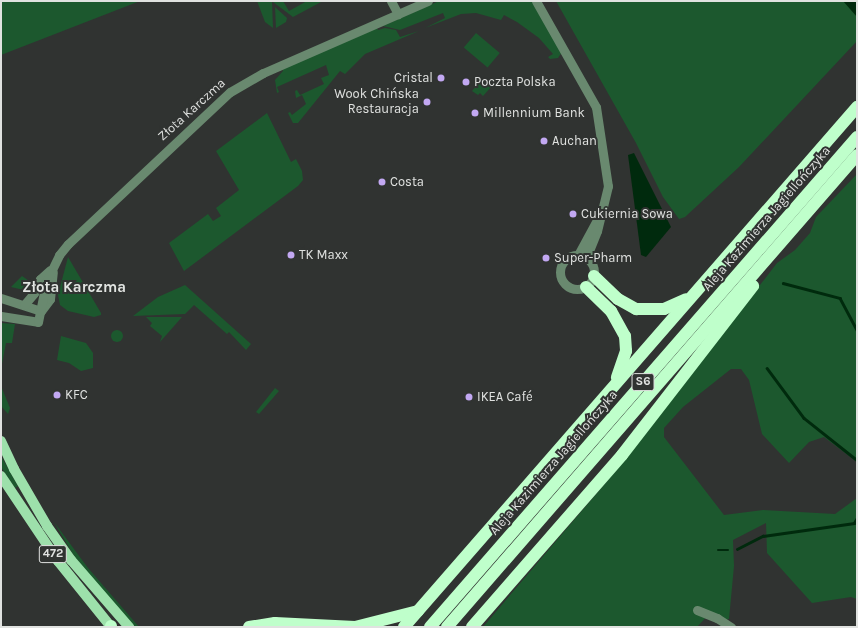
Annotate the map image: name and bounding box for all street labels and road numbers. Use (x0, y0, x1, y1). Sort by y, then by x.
street label: Złota Karczma (155, 76, 229, 144)
street label: Aleja Kazimierza Jagiellończyka (700, 143, 834, 295)
road number: S6 (631, 372, 655, 392)
street label: Aleja Kazimierza Jagiellończyka (487, 387, 621, 539)
road number: 472 (38, 544, 68, 564)

